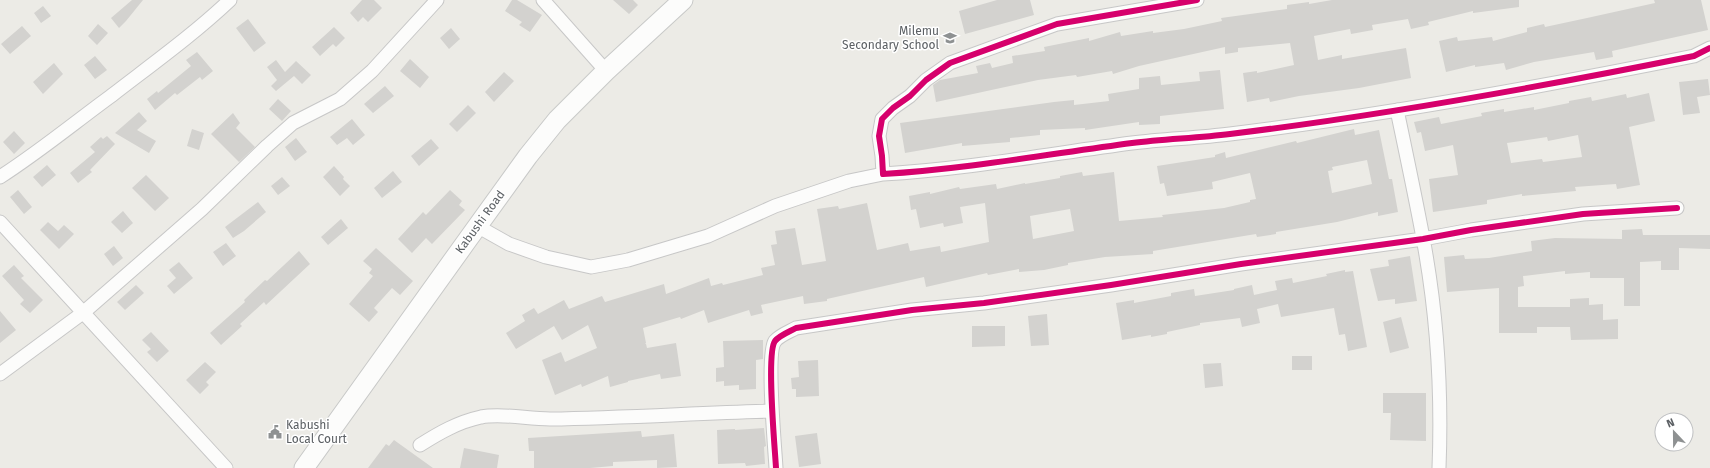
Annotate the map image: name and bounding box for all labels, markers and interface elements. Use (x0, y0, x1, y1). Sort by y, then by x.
place label: Milemu Secondary School (842, 24, 939, 52)
school or university icon: Milemu Secondary School (942, 30, 958, 46)
street label: Kabushi Road (452, 188, 508, 256)
north arrow (1654, 412, 1694, 452)
text: N (1665, 416, 1676, 431)
place label: Kabushi Local Court (286, 418, 348, 446)
public building icon: Kabushi Local Court (267, 424, 283, 440)

